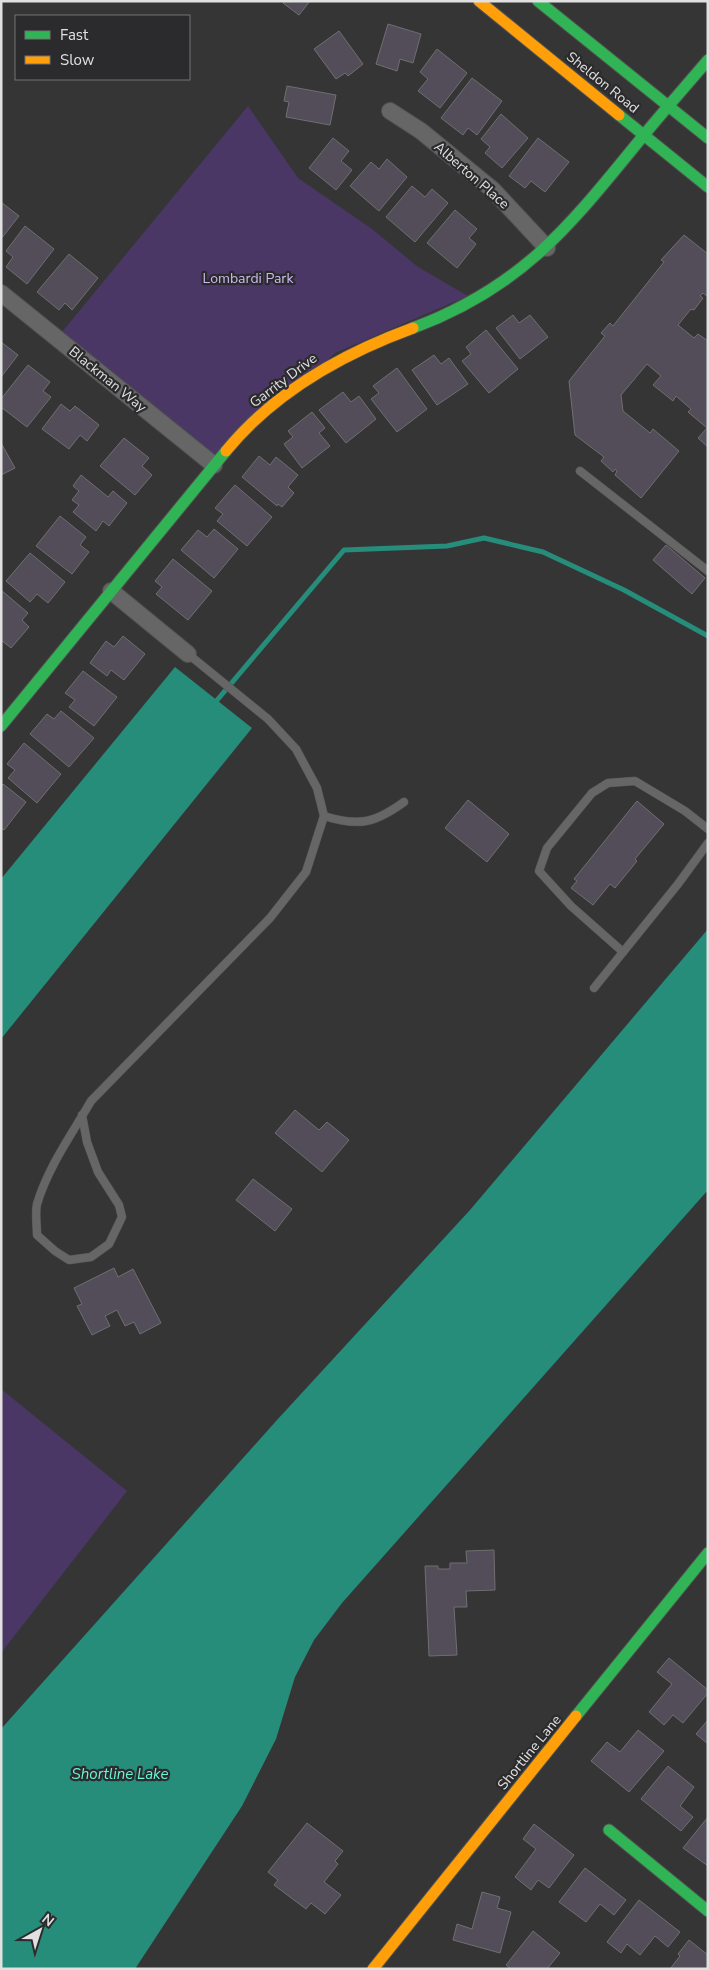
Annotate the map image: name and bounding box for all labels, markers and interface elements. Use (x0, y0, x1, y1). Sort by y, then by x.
legend (15, 15, 190, 80)
text: Fast (60, 25, 89, 45)
street label: Sheldon Road (562, 47, 643, 118)
text: Slow (60, 50, 95, 70)
street label: Alberton Place (430, 137, 513, 213)
park label: Lombardi Park (203, 269, 294, 288)
street label: Blackman Way (65, 342, 151, 417)
street label: Garrity Drive (246, 349, 321, 412)
street label: Shortline Lane (493, 1711, 566, 1794)
water label: Shortline Lake (72, 1764, 168, 1784)
north arrow (15, 1905, 65, 1955)
text: N (38, 1910, 58, 1931)

